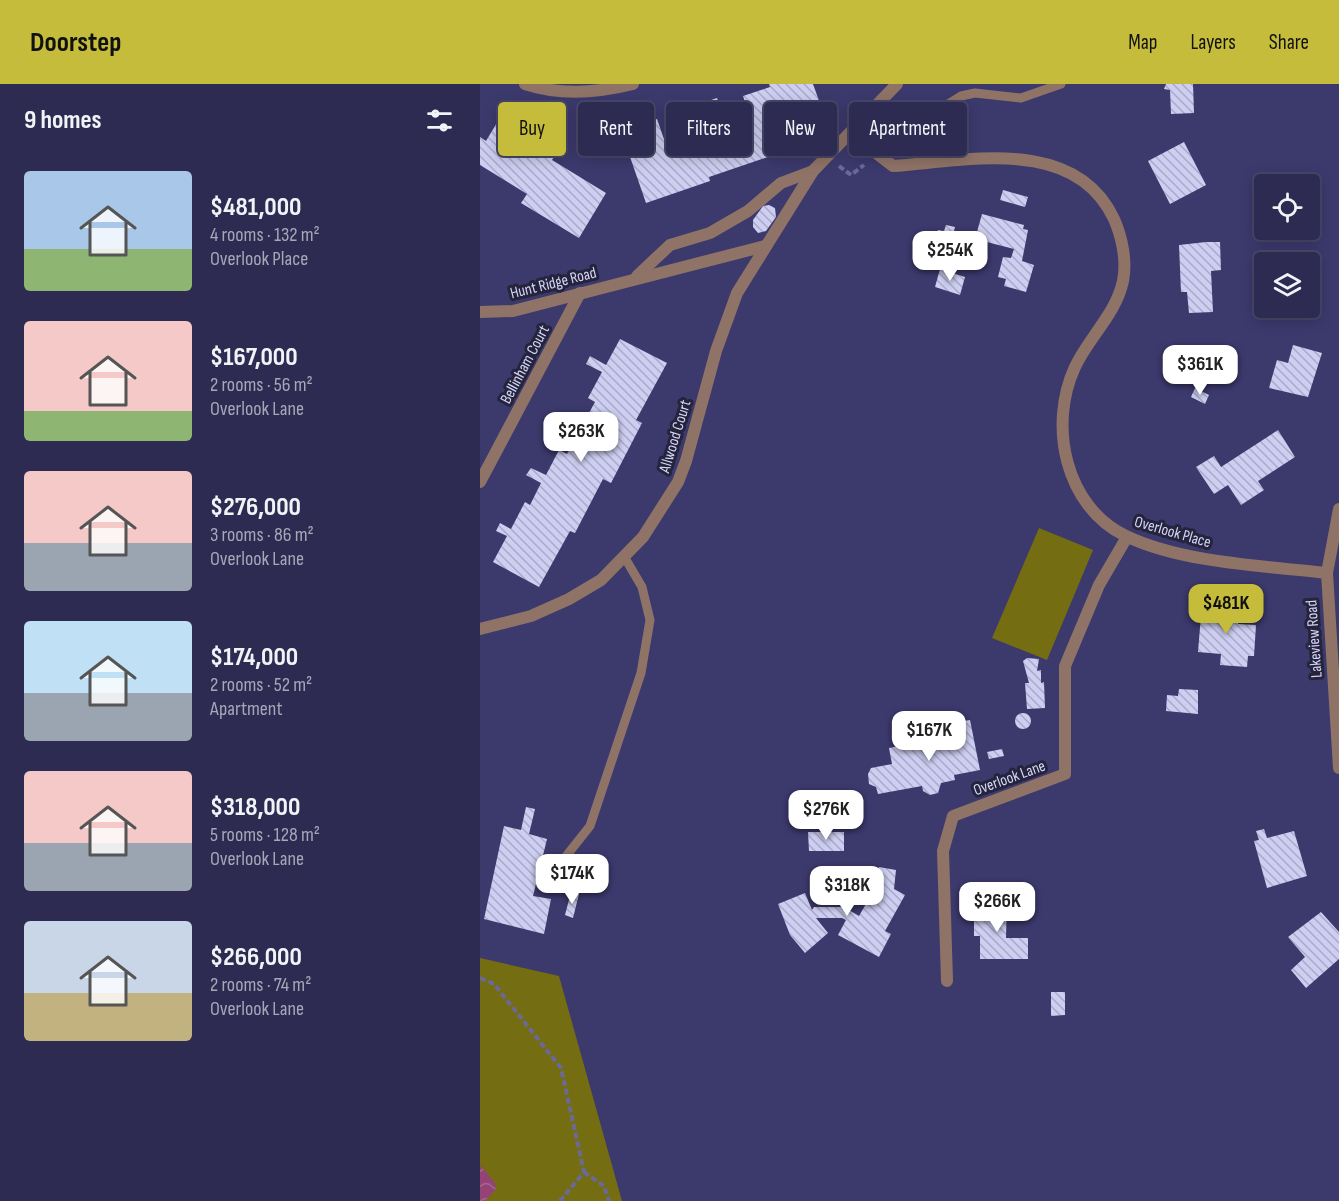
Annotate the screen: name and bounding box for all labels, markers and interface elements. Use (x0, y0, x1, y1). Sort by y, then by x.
text: Doorstep (30, 26, 121, 59)
text: Map (1128, 30, 1157, 55)
text: Layers (1190, 30, 1236, 55)
text: Share (1269, 30, 1309, 55)
chip: Buy (498, 102, 566, 156)
chip: Rent (578, 102, 654, 156)
chip: Filters (666, 102, 752, 156)
chip: New (764, 102, 837, 156)
chip: Apartment (849, 102, 967, 156)
icon: filters (423, 104, 456, 137)
text: 9 homes (24, 105, 102, 136)
map controls (1254, 174, 1320, 318)
button: locate (1254, 174, 1320, 240)
text: $481,000 (210, 192, 301, 223)
icon: home (72, 195, 144, 267)
text: 4 rooms · 132 m² (210, 223, 320, 247)
pin: $254K (908, 231, 992, 282)
text: $254K (927, 238, 973, 262)
text: Overlook Place (210, 247, 308, 271)
button: layers (1254, 252, 1320, 318)
street label: Hunt Ridge Road (508, 264, 598, 303)
street label: Bellinham Court (497, 322, 554, 407)
text: $167,000 (210, 342, 298, 373)
icon: home (72, 345, 144, 417)
pin: $361K (1158, 345, 1242, 396)
text: $361K (1177, 352, 1223, 376)
text: 2 rooms · 56 m² (210, 373, 313, 397)
text: Overlook Lane (210, 397, 304, 421)
street label: Allwood Court (655, 398, 696, 476)
pin: $263K (539, 412, 623, 463)
text: $263K (557, 419, 605, 443)
text: $276,000 (210, 492, 301, 523)
icon: home (72, 495, 144, 567)
street label: Overlook Place (1132, 512, 1213, 552)
text: 3 rooms · 86 m² (210, 523, 314, 547)
text: Overlook Lane (210, 547, 304, 571)
pin: $481K (1184, 584, 1268, 635)
text: $481K (1203, 591, 1249, 615)
street label: Lakeview Road (1302, 599, 1327, 678)
text: $174,000 (210, 642, 298, 673)
icon: home (72, 645, 144, 717)
text: 2 rooms · 52 m² (210, 673, 312, 697)
text: Apartment (210, 697, 283, 721)
pin: $167K (887, 711, 971, 762)
text: $167K (906, 718, 952, 742)
street label: Overlook Lane (971, 757, 1048, 800)
pin: $276K (784, 790, 868, 841)
text: $318,000 (210, 792, 300, 823)
icon: home (72, 795, 144, 867)
text: $276K (803, 797, 849, 821)
text: 5 rooms · 128 m² (210, 823, 320, 847)
text: Overlook Lane (210, 847, 304, 871)
pin: $174K (530, 854, 614, 905)
text: $174K (550, 861, 594, 885)
pin: $318K (805, 866, 889, 917)
text: $318K (824, 873, 870, 897)
pin: $266K (955, 882, 1039, 933)
text: $266K (973, 889, 1021, 913)
text: $266,000 (210, 942, 302, 973)
icon: home (72, 945, 144, 1017)
text: 2 rooms · 74 m² (210, 973, 311, 997)
text: Overlook Lane (210, 997, 304, 1021)

